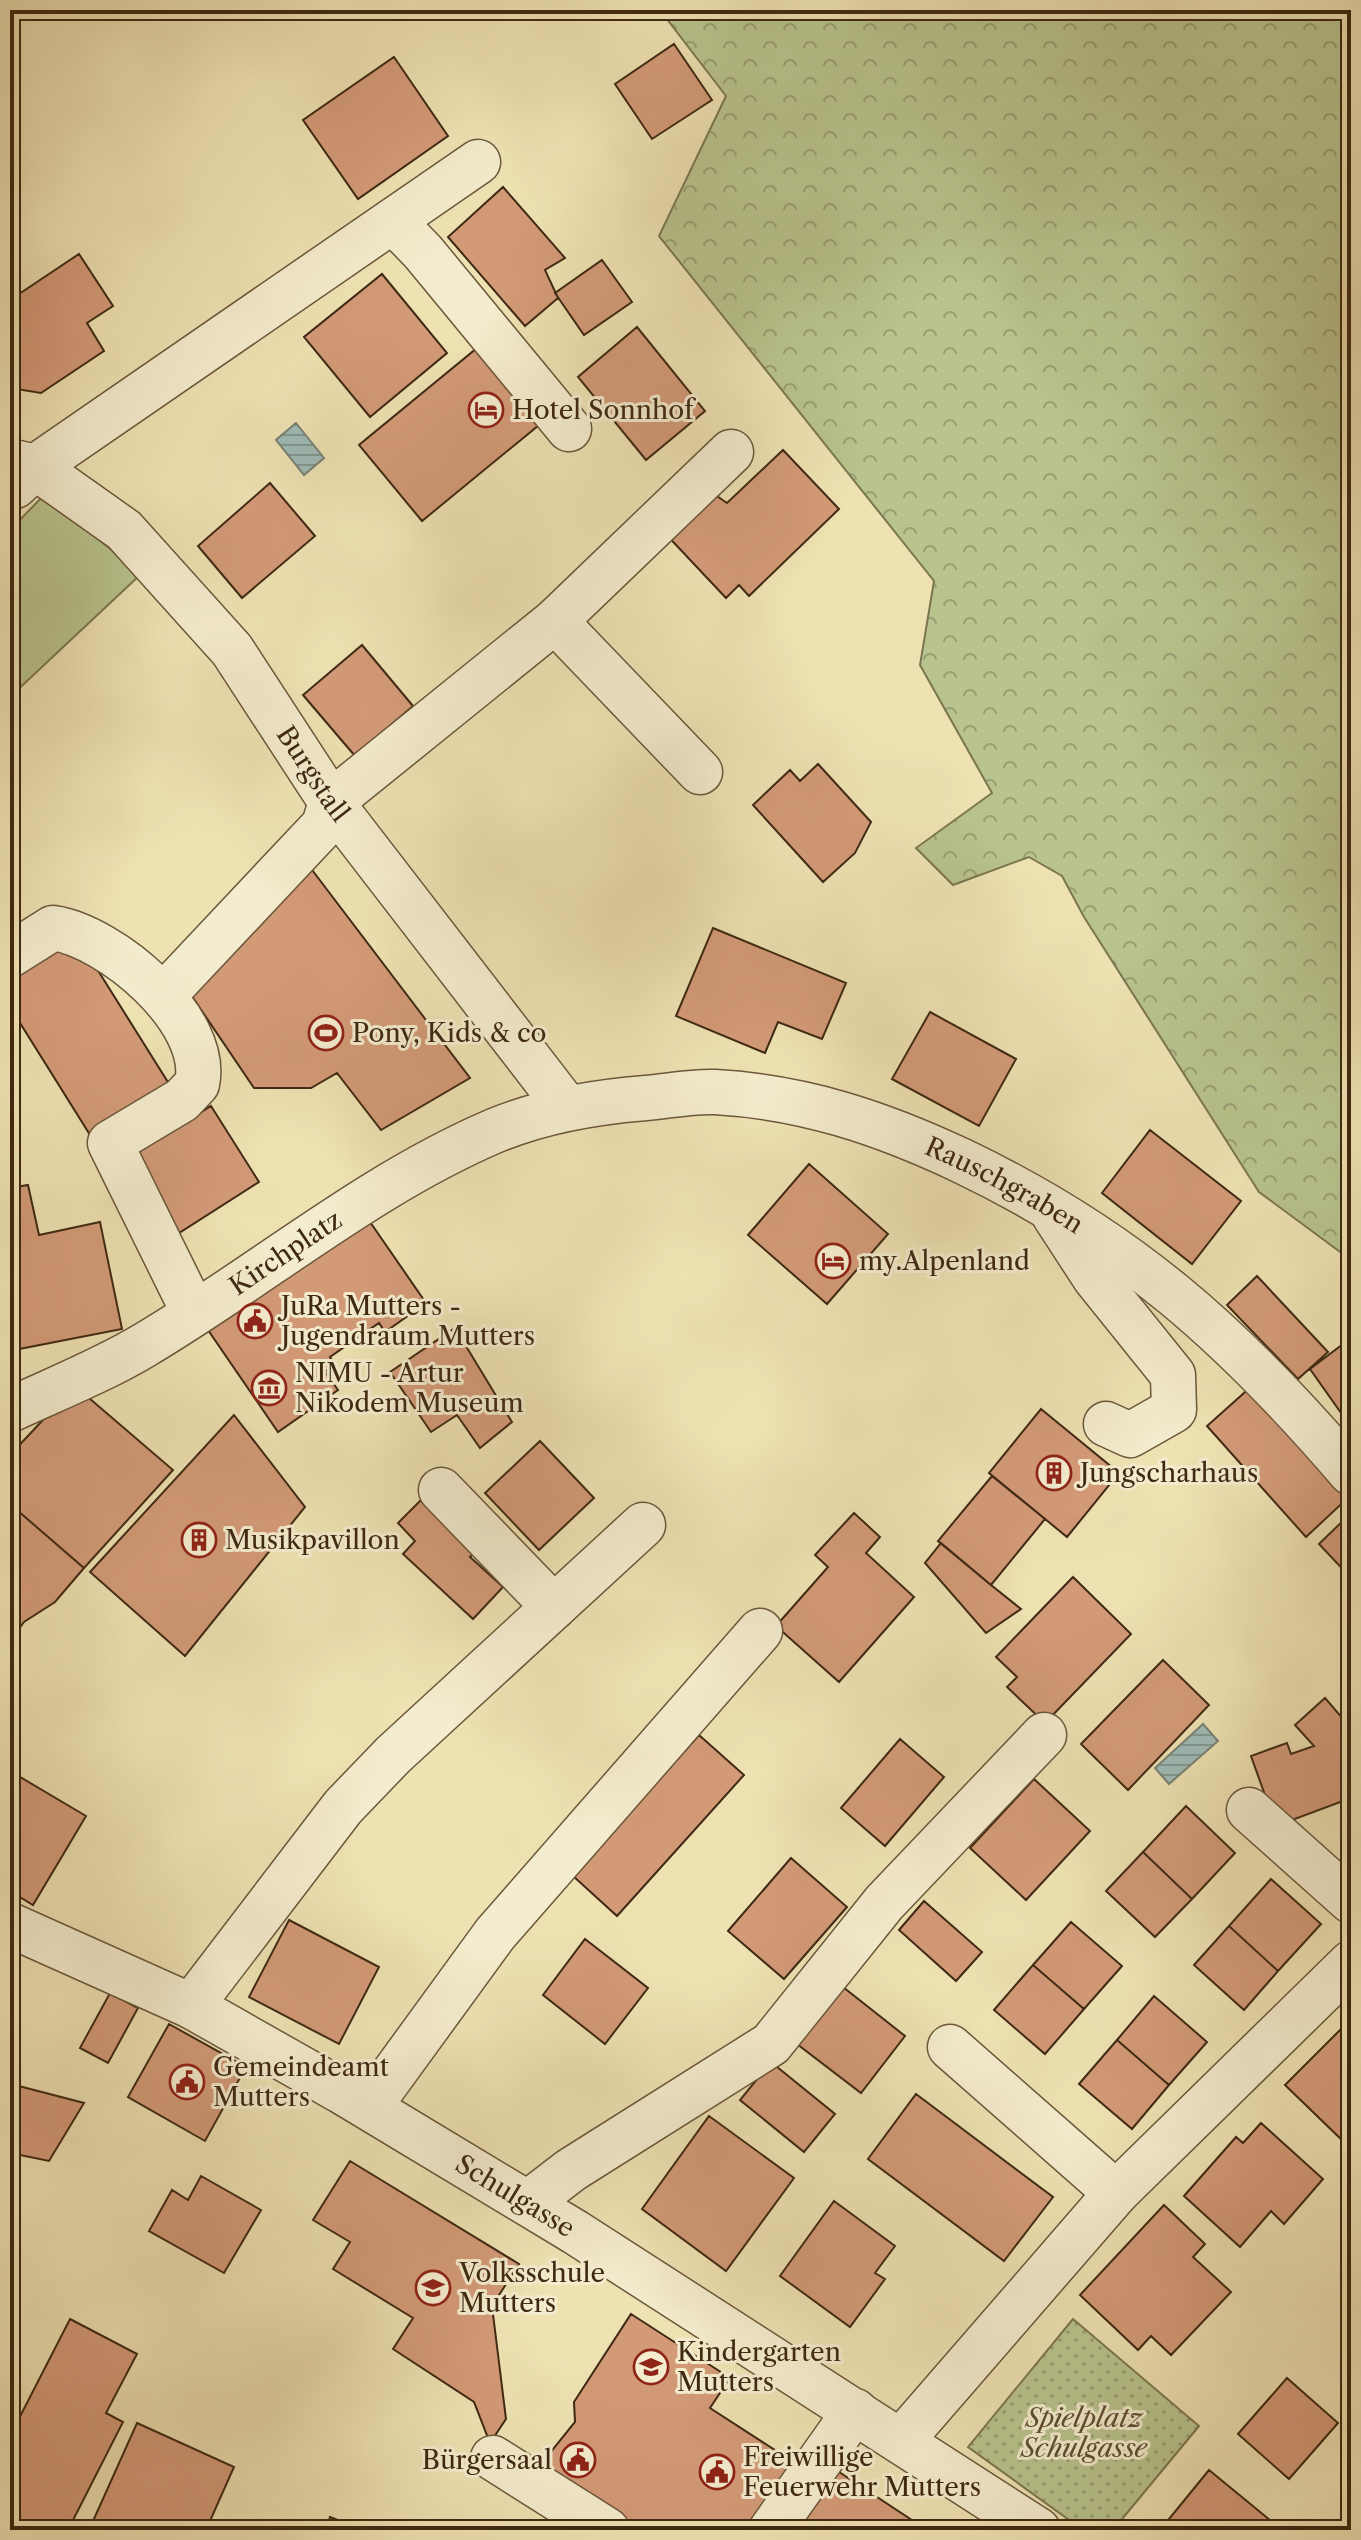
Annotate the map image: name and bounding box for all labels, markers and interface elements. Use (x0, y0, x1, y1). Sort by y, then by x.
hotel icon: Hotel Sonnhof (467, 391, 505, 429)
place label: Hotel Sonnhof (512, 394, 696, 426)
street label: Burgstall (270, 720, 356, 828)
sports icon: Pony, Kids & co (307, 1014, 345, 1052)
place label: Pony, Kids & co (352, 1017, 547, 1049)
street label: Rauschgraben (920, 1130, 1089, 1240)
street label: Kirchplatz (223, 1204, 348, 1302)
hotel icon: my.Alpenland (814, 1242, 852, 1280)
place label: my.Alpenland (859, 1245, 1030, 1277)
place label: JuRa Mutters - Jugendraum Mutters (277, 1290, 535, 1352)
public building icon: JuRa Mutters - Jugendraum Mutters (236, 1302, 274, 1340)
place label: NIMU - Artur Nikodem Museum (295, 1357, 524, 1419)
museum icon: NIMU - Artur Nikodem Museum (250, 1369, 288, 1407)
building icon: Jungscharhaus (1035, 1454, 1073, 1492)
place label: Jungscharhaus (1076, 1457, 1258, 1489)
building icon: Musikpavillon (180, 1521, 218, 1559)
place label: Musikpavillon (225, 1524, 400, 1556)
place label: Gemeindeamt Mutters (213, 2051, 390, 2113)
public building icon: Gemeindeamt Mutters (168, 2063, 206, 2101)
street label: Schulgasse (450, 2148, 581, 2244)
place label: Volksschule Mutters (458, 2257, 605, 2319)
school or university icon: Volksschule Mutters (414, 2269, 452, 2307)
place label: Kindergarten Mutters (677, 2336, 841, 2398)
school or university icon: Kindergarten Mutters (632, 2348, 670, 2386)
park label: Spielplatz Schulgasse (1019, 2402, 1149, 2464)
public building icon: Bürgersaal (559, 2441, 597, 2479)
place label: Freiwillige Feuerwehr Mutters (743, 2441, 981, 2503)
place label: Bürgersaal (422, 2444, 552, 2476)
public building icon: Freiwillige Feuerwehr Mutters (698, 2453, 736, 2491)

